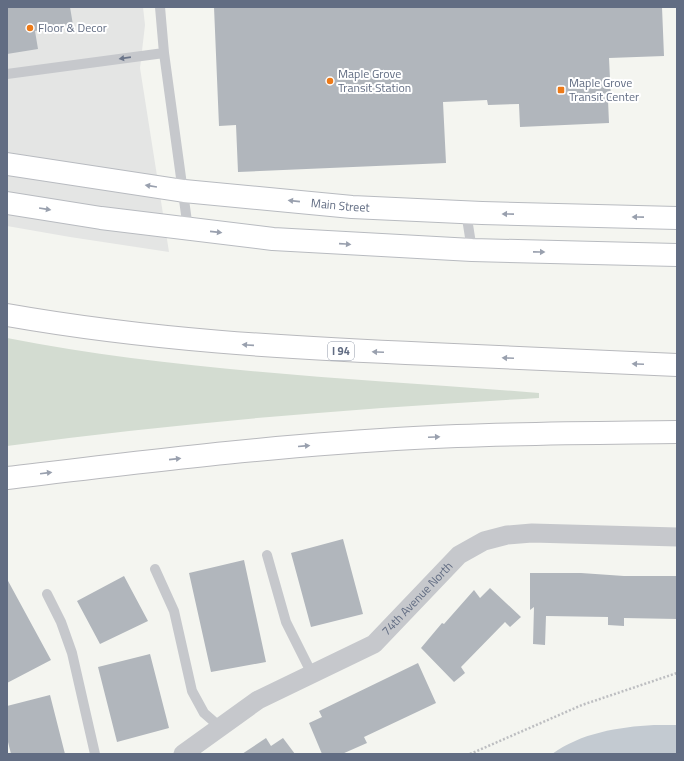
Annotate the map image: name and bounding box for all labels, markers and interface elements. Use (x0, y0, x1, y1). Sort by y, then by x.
place label: Floor & Decor (38, 18, 107, 37)
marker: Floor & Decor (25, 23, 35, 33)
one-way arrow (119, 55, 131, 61)
place label: Maple Grove Transit Station (338, 64, 411, 97)
place label: Maple Grove Transit Center (569, 73, 639, 106)
marker: Maple Grove Transit Station (325, 76, 335, 86)
marker: Maple Grove Transit Center (556, 85, 566, 95)
one-way arrow (145, 183, 157, 189)
street label: Main Street (310, 193, 371, 217)
one-way arrow (288, 198, 301, 205)
one-way arrow (39, 206, 52, 212)
one-way arrow (501, 211, 514, 217)
one-way arrow (631, 214, 644, 220)
one-way arrow (210, 229, 222, 235)
one-way arrow (339, 241, 351, 248)
one-way arrow (533, 249, 546, 255)
one-way arrow (242, 341, 255, 348)
road number: I 94 (328, 342, 354, 360)
one-way arrow (371, 349, 384, 355)
one-way arrow (502, 355, 514, 362)
one-way arrow (632, 360, 644, 367)
one-way arrow (428, 433, 440, 440)
one-way arrow (298, 442, 310, 449)
one-way arrow (169, 455, 181, 462)
one-way arrow (40, 470, 52, 477)
street label: 74th Avenue North (377, 557, 457, 640)

